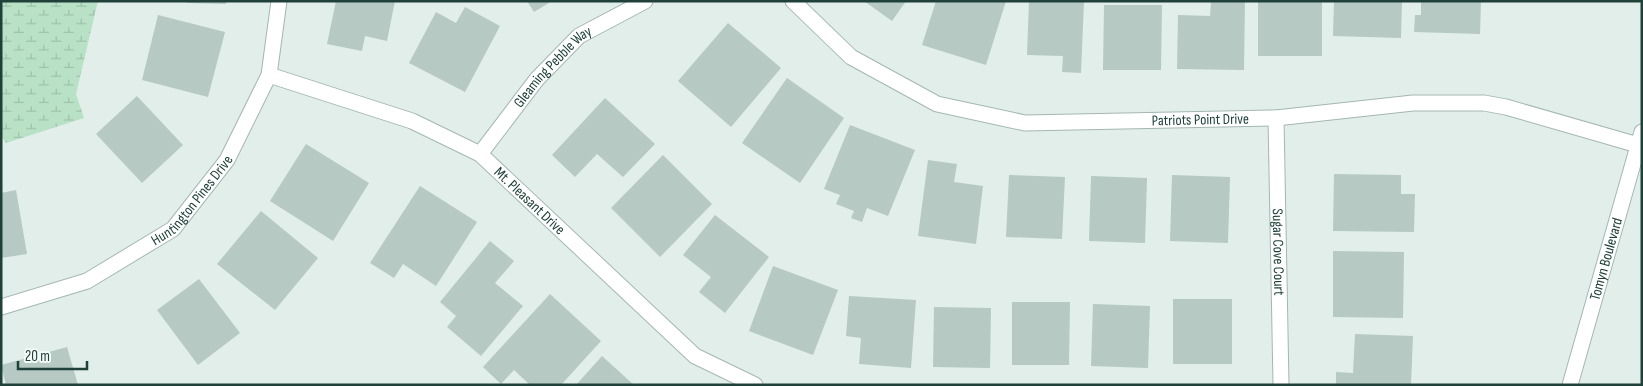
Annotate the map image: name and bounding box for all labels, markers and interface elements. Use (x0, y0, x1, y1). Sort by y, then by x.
street label: Gleaming Pebble Way (509, 22, 595, 111)
street label: Patriots Point Drive (1152, 109, 1249, 130)
street label: Huntington Pines Drive (148, 152, 237, 250)
street label: Mt. Pleasant Drive (490, 163, 569, 239)
street label: Sugar Cove Court (1268, 208, 1289, 296)
street label: Tomyn Boulevard (1585, 215, 1627, 303)
scale bar (18, 338, 86, 370)
text: 20 m (25, 347, 50, 366)

